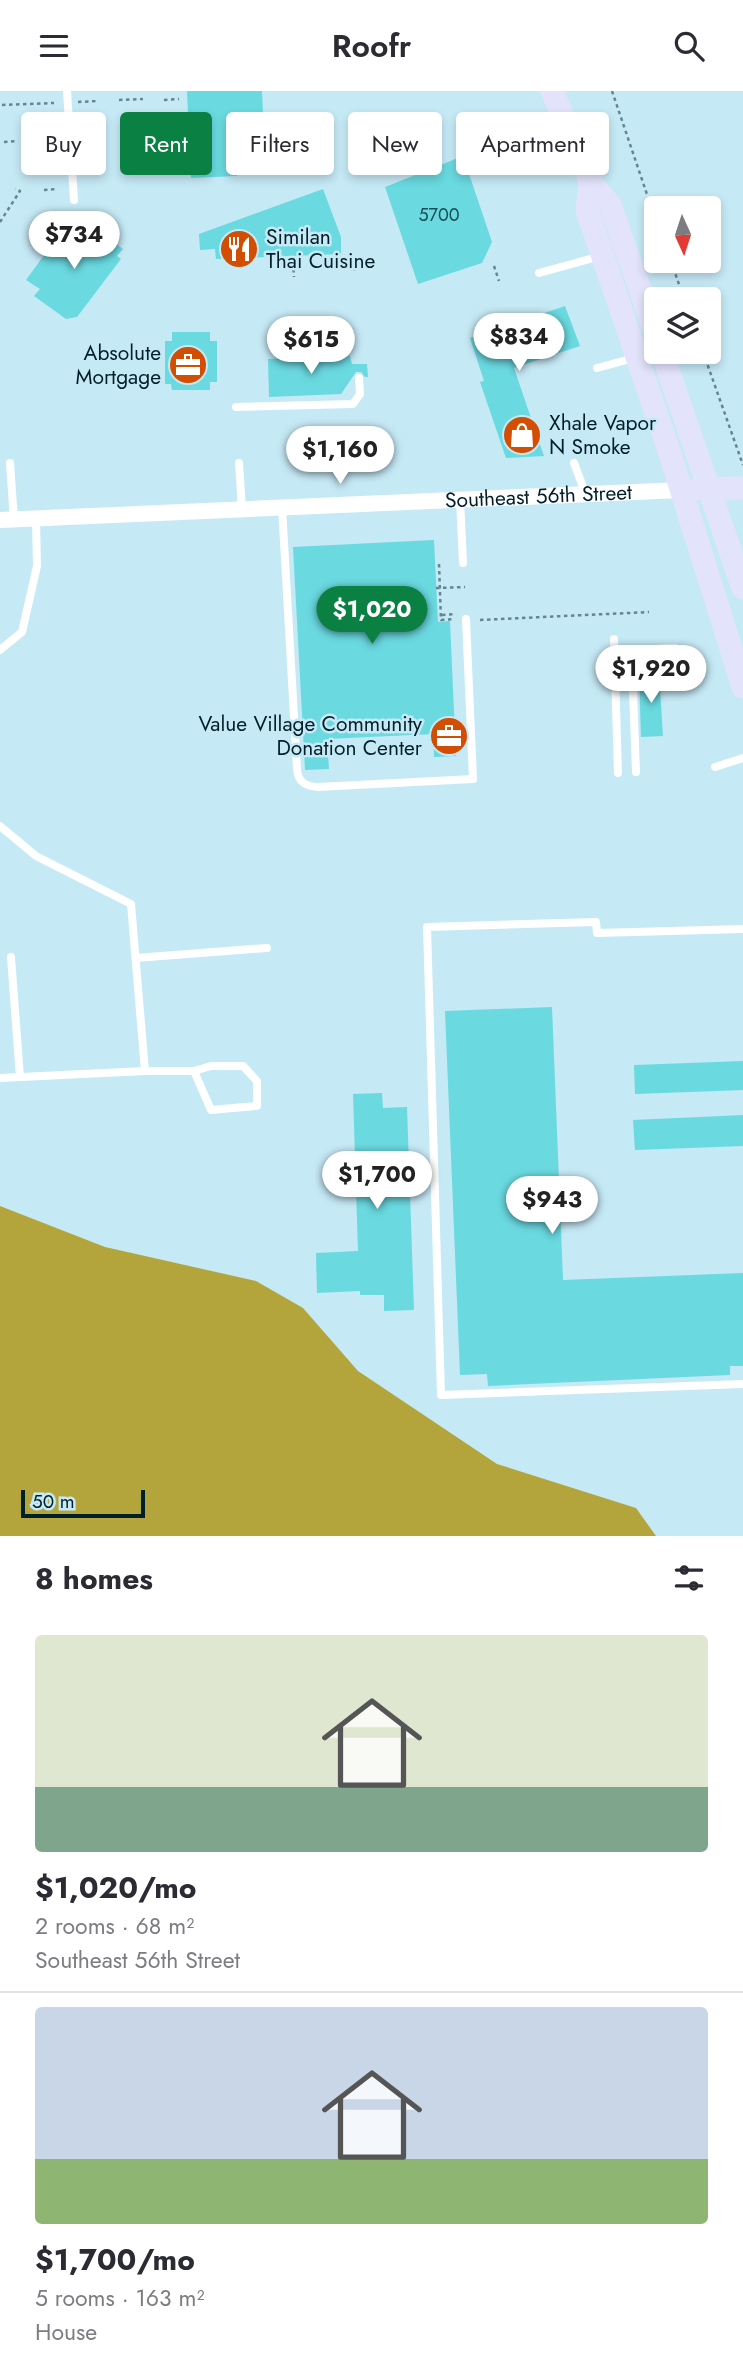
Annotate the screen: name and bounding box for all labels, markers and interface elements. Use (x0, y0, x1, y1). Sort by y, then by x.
text: Roofr (332, 23, 411, 69)
icon: menu (35, 27, 73, 65)
icon: search (670, 27, 708, 65)
chip: Buy (21, 112, 106, 175)
chip: Rent (120, 112, 212, 175)
chip: Filters (226, 112, 334, 175)
chip: New (348, 112, 442, 175)
chip: Apartment (456, 112, 609, 175)
north arrow (644, 196, 721, 273)
map controls (644, 196, 721, 364)
house number: 5700 (418, 202, 460, 228)
pin: $734 (33, 211, 115, 271)
text: $734 (45, 217, 103, 251)
place label: Similan Thai Cuisine (266, 222, 375, 276)
restaurant icon: Similan Thai Cuisine (218, 228, 260, 270)
button: layers (644, 287, 721, 364)
pin: $834 (478, 313, 560, 373)
pin: $615 (270, 317, 352, 376)
text: $834 (489, 319, 549, 353)
text: $615 (283, 322, 339, 356)
place label: Absolute Mortgage (75, 338, 161, 392)
office icon: Absolute Mortgage (167, 344, 209, 386)
place label: Xhale Vapor N Smoke (549, 408, 657, 462)
shop icon: Xhale Vapor N Smoke (501, 414, 543, 456)
pin: $1,160 (283, 427, 397, 486)
text: $1,160 (302, 432, 378, 466)
street label: Southeast 56th Street (444, 477, 633, 515)
pin: $1,020 (315, 587, 429, 646)
text: $1,020 (332, 592, 412, 626)
pin: $1,920 (594, 645, 708, 705)
text: $1,920 (611, 651, 691, 685)
place label: Value Village Community Donation Center (199, 709, 423, 763)
office icon: Value Village Community Donation Center (428, 715, 470, 757)
pin: $1,700 (320, 1151, 434, 1211)
text: $1,700 (338, 1157, 416, 1191)
pin: $943 (511, 1177, 593, 1236)
text: $943 (522, 1182, 582, 1216)
scale bar (21, 1487, 145, 1519)
text: 50 m (32, 1488, 75, 1515)
text: 8 homes (35, 1557, 153, 1600)
icon: filters (670, 1559, 708, 1597)
icon: home (309, 1680, 435, 1806)
text: $1,020/mo (35, 1866, 197, 1909)
text: 2 rooms · 68 m² (35, 1909, 194, 1943)
text: Southeast 56th Street (35, 1943, 240, 1977)
icon: home (309, 2052, 435, 2178)
text: $1,700/mo (35, 2238, 195, 2281)
text: 5 rooms · 163 m² (35, 2281, 204, 2315)
text: House (35, 2315, 97, 2349)

